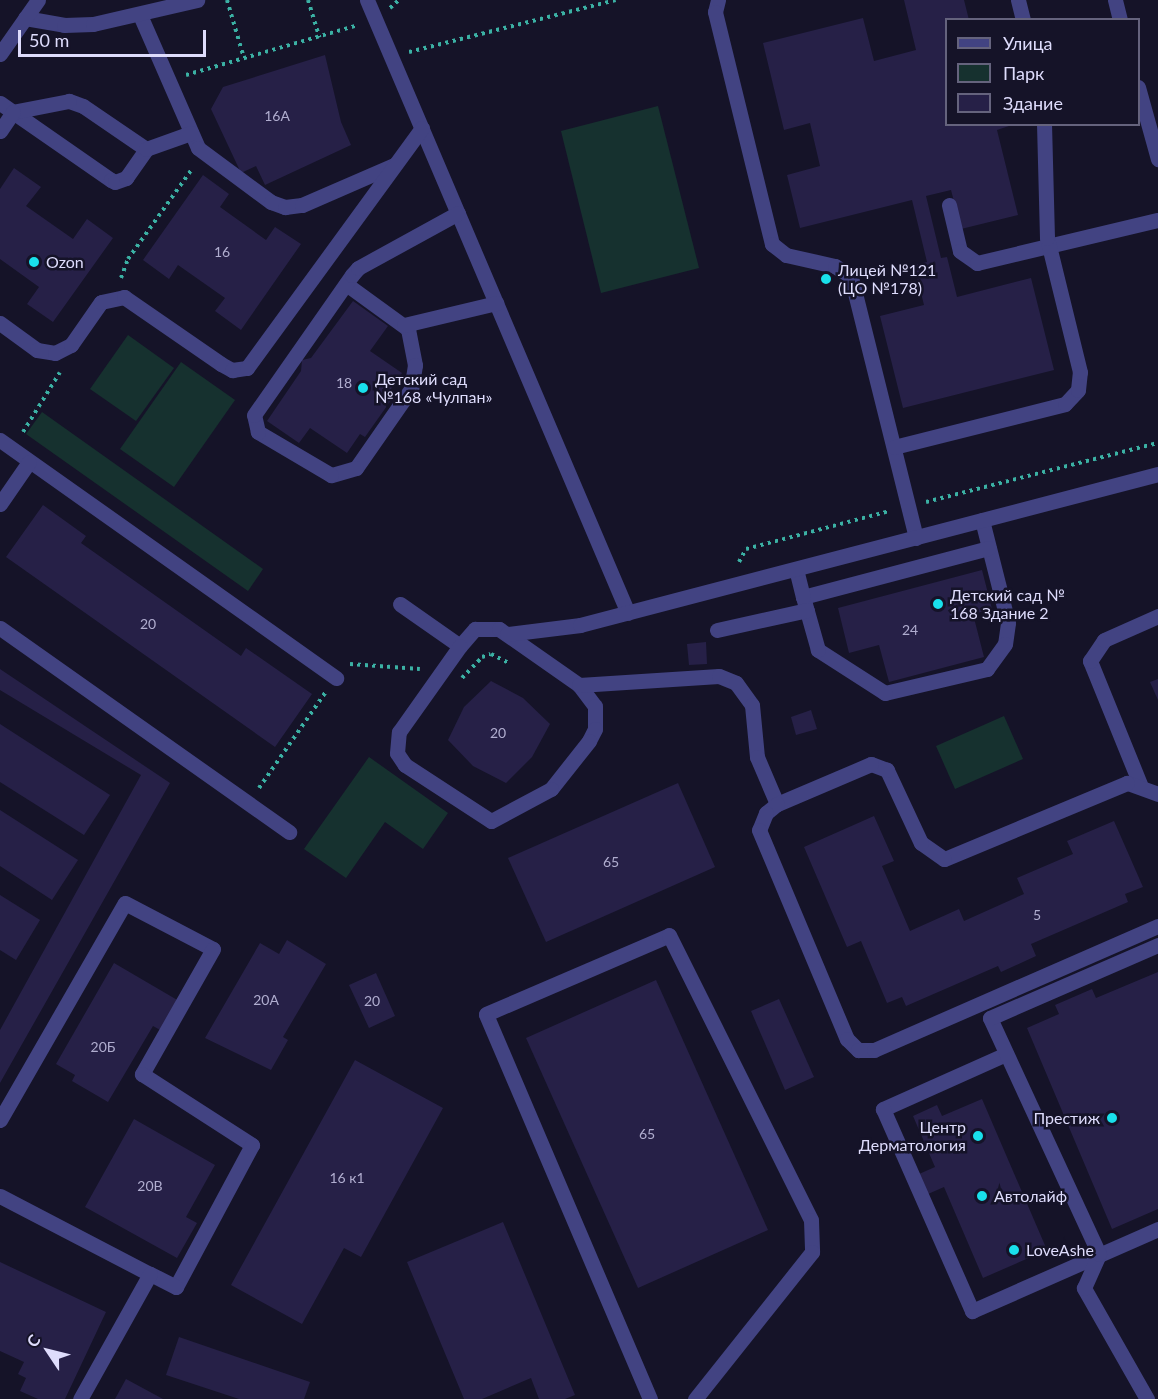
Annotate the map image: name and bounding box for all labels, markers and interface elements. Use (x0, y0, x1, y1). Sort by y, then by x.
scale bar (21, 18, 208, 56)
legend (945, 18, 1140, 126)
text: 50 m (29, 29, 69, 51)
text: Улица (1003, 32, 1053, 54)
text: Парк (1003, 62, 1044, 84)
text: Здание (1003, 92, 1063, 114)
house number: 16А (264, 108, 290, 124)
house number: 16 (214, 244, 230, 260)
place label: Ozon (46, 252, 84, 272)
marker: Ozon (27, 255, 41, 269)
place label: Лицей №121 (ЦО №178) (838, 260, 936, 298)
marker: Лицей №121 (ЦО №178) (819, 272, 833, 286)
place label: Детский сад №168 «Чулпан» (375, 369, 492, 407)
house number: 18 (336, 375, 352, 391)
marker: Детский сад №168 «Чулпан» (356, 381, 370, 395)
place label: Детский сад № 168 Здание 2 (950, 585, 1065, 623)
marker: Детский сад № 168 Здание 2 (931, 597, 945, 611)
house number: 20 (140, 616, 156, 632)
house number: 24 (902, 622, 918, 638)
house number: 20 (490, 725, 506, 741)
house number: 65 (603, 854, 619, 870)
house number: 5 (1033, 907, 1041, 923)
house number: 20А (253, 992, 279, 1008)
house number: 20 (364, 993, 380, 1009)
house number: 20Б (91, 1039, 115, 1055)
place label: Престиж (1033, 1108, 1100, 1128)
marker: Престиж (1105, 1111, 1119, 1125)
place label: Центр Дерматология (859, 1117, 966, 1155)
house number: 65 (639, 1126, 655, 1142)
marker: Центр Дерматология (971, 1129, 985, 1143)
house number: 16 к1 (329, 1170, 365, 1186)
house number: 20В (137, 1178, 163, 1194)
place label: Автолайф (994, 1186, 1067, 1206)
marker: Автолайф (975, 1189, 989, 1203)
place label: LoveAshe (1026, 1240, 1094, 1260)
marker: LoveAshe (1007, 1243, 1021, 1257)
north arrow (18, 1321, 78, 1381)
text: С (22, 1331, 44, 1350)

